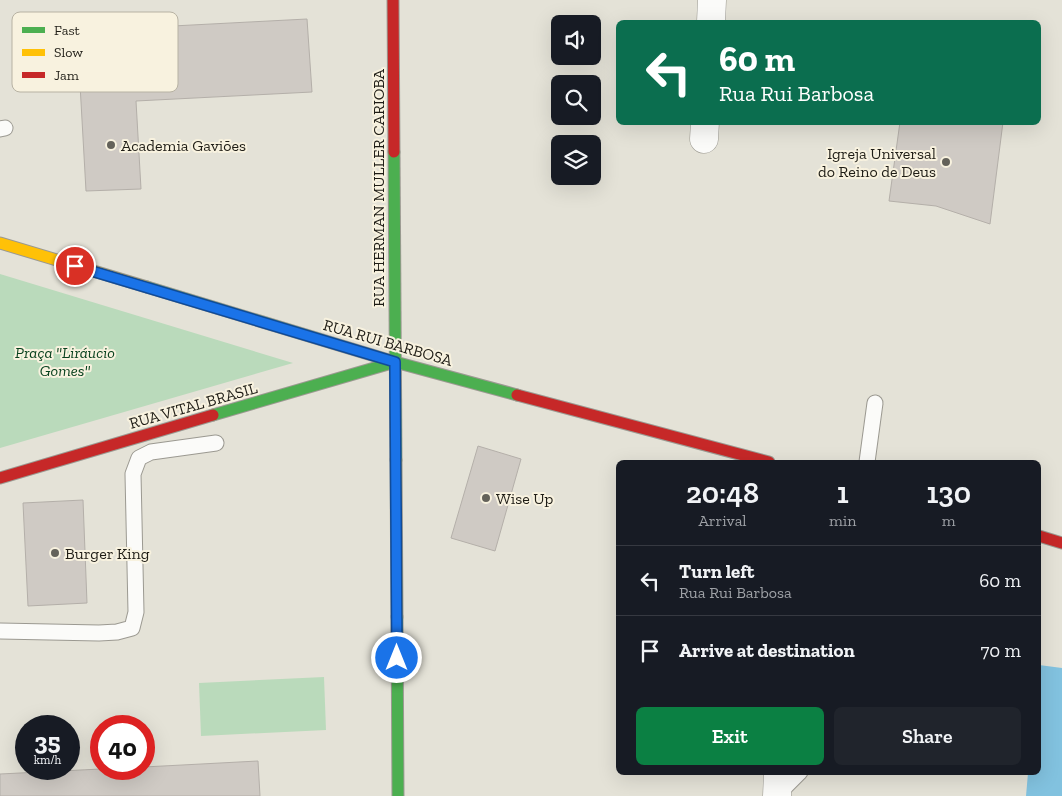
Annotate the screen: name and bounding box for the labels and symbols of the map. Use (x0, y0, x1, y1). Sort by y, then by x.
legend (12, 12, 178, 92)
text: Fast (54, 22, 81, 39)
text: Slow (54, 44, 83, 61)
text: Jam (54, 67, 79, 84)
street label: RUA HERMAN MULLER CARIOBA (369, 68, 388, 307)
place label: Academia Gaviões (121, 136, 246, 155)
marker: Academia Gaviões (105, 139, 117, 151)
place label: Igreja Universal do Reino de Deus (818, 144, 936, 181)
marker: Igreja Universal do Reino de Deus (940, 156, 952, 168)
pin (54, 245, 96, 287)
street label: RUA RUI BARBOSA (321, 315, 455, 370)
park label: Praça "Liráucio Gomes" (15, 343, 115, 380)
street label: RUA VITAL BRASIL (127, 378, 260, 433)
place label: Wise Up (496, 489, 554, 508)
marker: Wise Up (480, 492, 492, 504)
place label: Burger King (65, 544, 150, 563)
marker: Burger King (49, 547, 61, 559)
position arrow (370, 631, 422, 683)
speed limit sign: 40 (90, 715, 155, 780)

